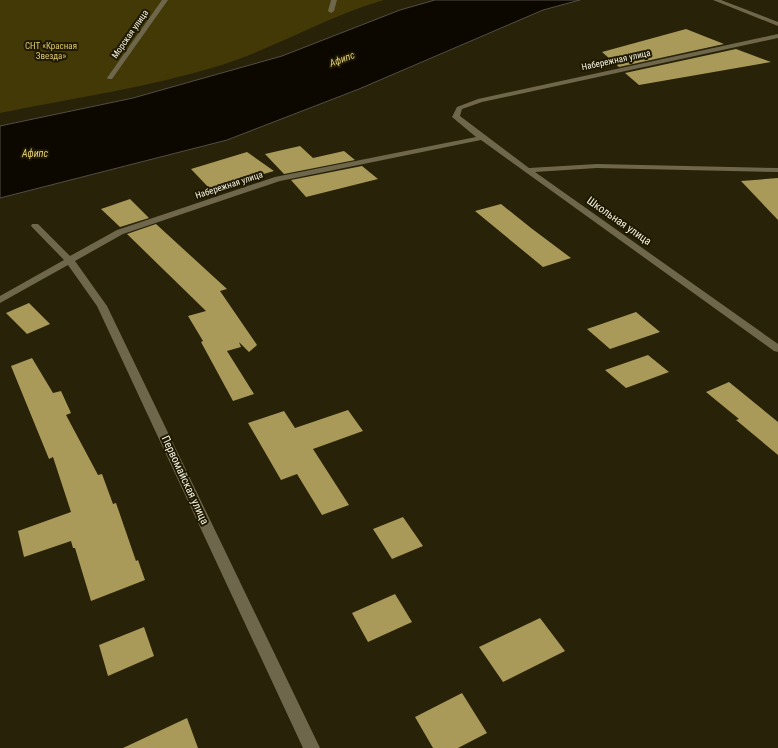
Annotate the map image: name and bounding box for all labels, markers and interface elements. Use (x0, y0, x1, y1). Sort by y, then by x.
street label: Морская улица (110, 8, 150, 60)
park label: СНТ «Красная Звезда» (25, 41, 77, 61)
street label: Набережная улица (581, 48, 651, 72)
water label: Афипс (327, 49, 357, 69)
water label: Афипс (21, 148, 49, 159)
street label: Набережная улица (194, 169, 264, 201)
street label: Школьная улица (584, 194, 654, 248)
street label: Первомайская улица (159, 434, 211, 526)

